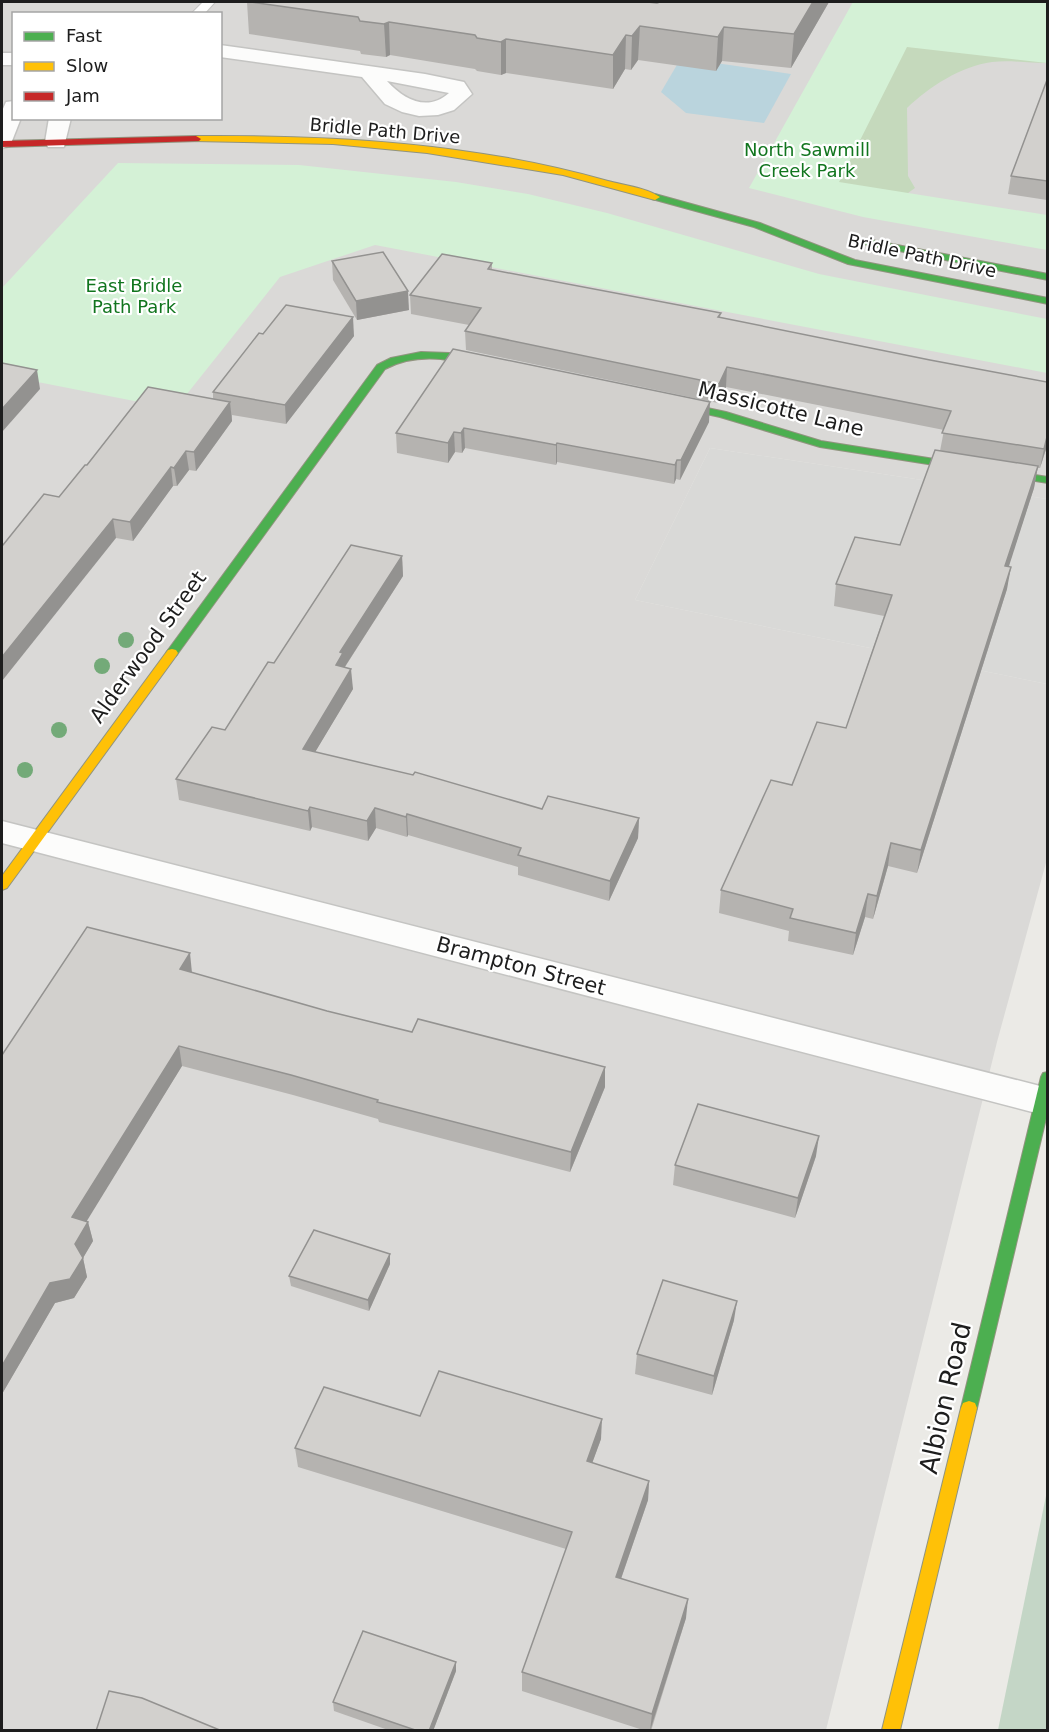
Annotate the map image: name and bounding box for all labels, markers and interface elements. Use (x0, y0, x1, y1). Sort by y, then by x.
legend (12, 12, 222, 120)
text: Fast (66, 25, 102, 46)
text: Slow (66, 55, 108, 76)
text: Jam (65, 85, 100, 106)
street label: Bridle Path Drive (309, 113, 461, 148)
park label: North Sawmill Creek Park (744, 139, 870, 181)
street label: Bridle Path Drive (846, 230, 998, 282)
park label: East Bridle Path Park (86, 275, 182, 317)
street label: Massicotte Lane (696, 377, 866, 441)
street label: Alderwood Street (85, 566, 211, 728)
street label: Brampton Street (434, 932, 608, 1000)
street label: Albion Road (913, 1319, 977, 1477)

